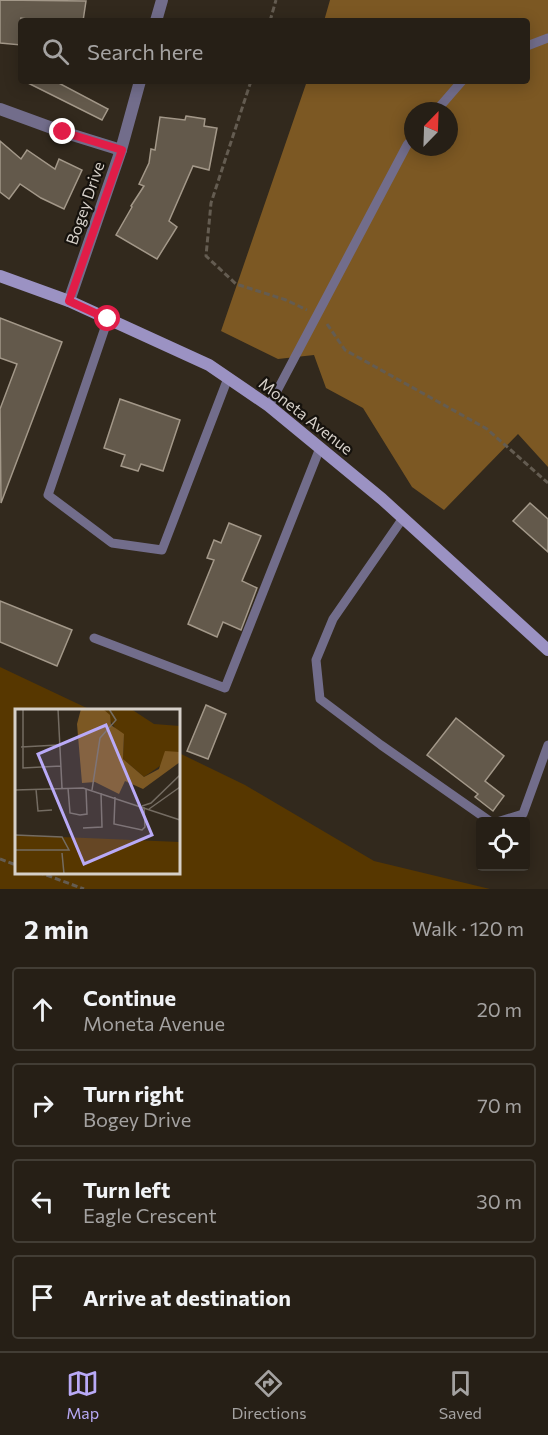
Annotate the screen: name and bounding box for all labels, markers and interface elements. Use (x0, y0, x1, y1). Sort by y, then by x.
search box (18, 18, 530, 84)
icon: search (39, 35, 72, 68)
text: Search here (87, 38, 203, 65)
north arrow (404, 102, 458, 156)
route end (49, 118, 75, 144)
street label: Bogey Drive (61, 159, 108, 247)
route start (94, 305, 120, 331)
street label: Moneta Avenue (256, 373, 357, 458)
inset map (15, 709, 180, 874)
map controls (476, 817, 530, 871)
button: locate (476, 817, 530, 871)
text: 2 min (24, 913, 89, 944)
text: Walk · 120 m (412, 916, 524, 940)
text: Continue (83, 984, 176, 1011)
icon: ahead (26, 993, 59, 1026)
text: 20 m (477, 997, 522, 1021)
text: Moneta Avenue (83, 1011, 225, 1035)
text: Turn right (83, 1080, 184, 1107)
icon: right (26, 1089, 59, 1122)
text: 70 m (477, 1093, 522, 1117)
text: Bogey Drive (83, 1107, 191, 1131)
text: Turn left (83, 1176, 170, 1203)
icon: left (26, 1185, 59, 1218)
text: 30 m (476, 1189, 522, 1213)
text: Eagle Crescent (83, 1203, 217, 1227)
icon: arrive (26, 1281, 59, 1314)
text: Arrive at destination (83, 1284, 291, 1311)
tab: Map (66, 1367, 99, 1422)
tab: Directions (231, 1367, 306, 1422)
tab: Saved (439, 1367, 482, 1422)

